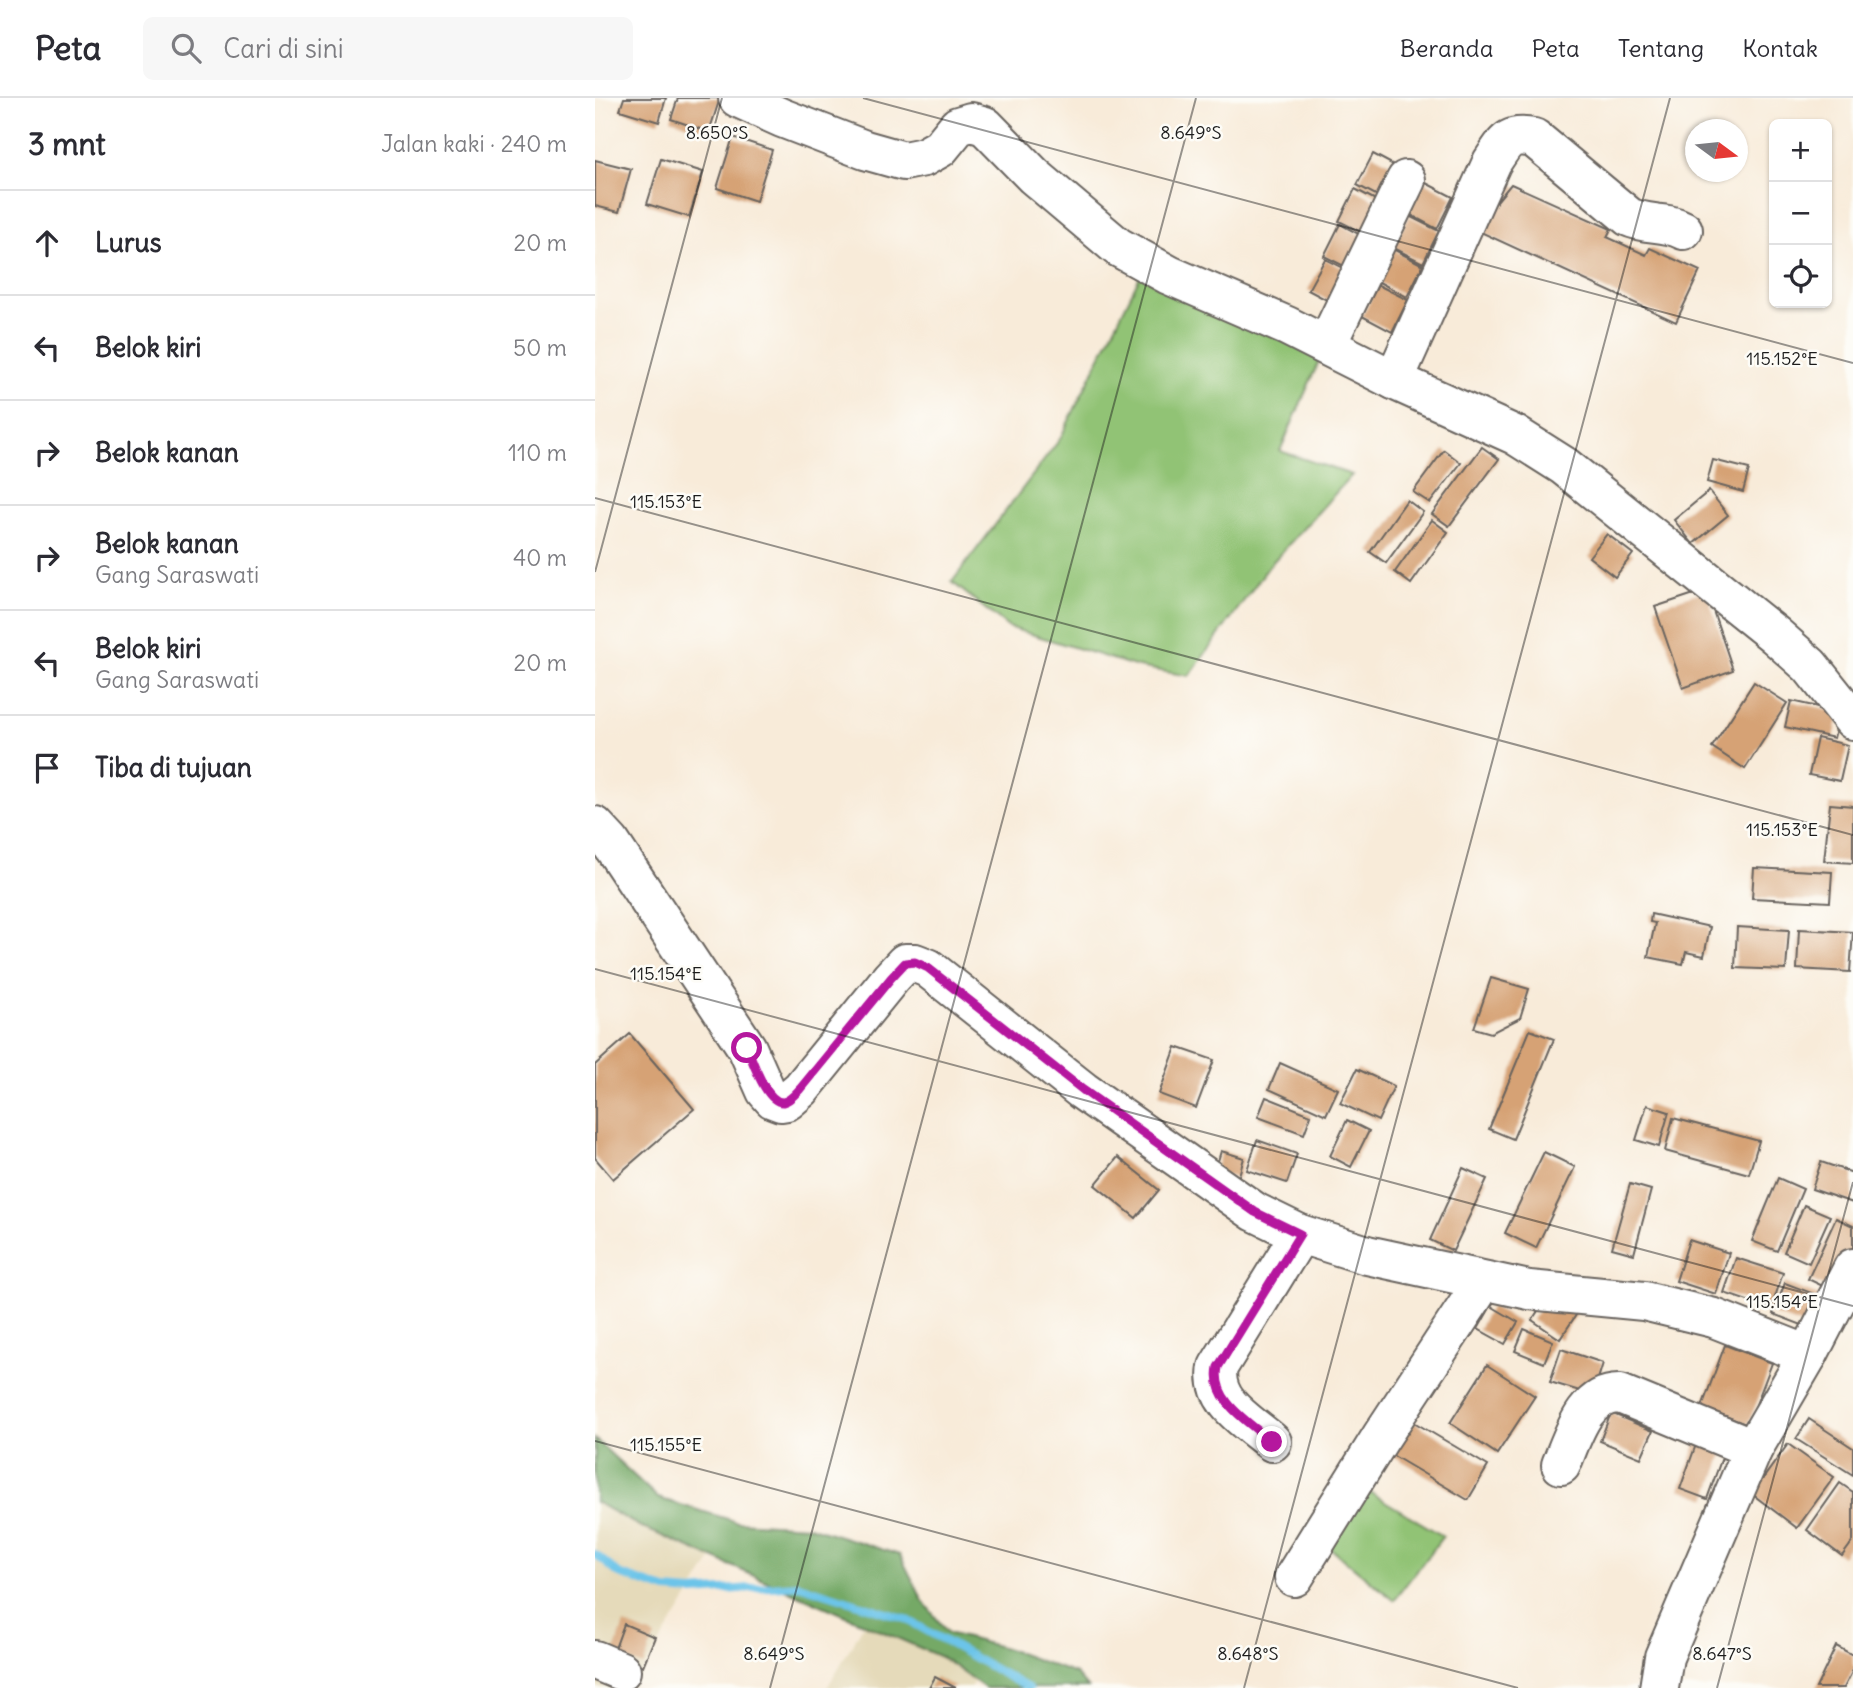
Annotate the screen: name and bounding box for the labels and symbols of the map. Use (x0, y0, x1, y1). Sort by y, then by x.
north arrow (1685, 119, 1748, 182)
text: 8.650°S (686, 121, 748, 144)
text: 8.649°S (1160, 121, 1222, 144)
text: 115.152°E (1746, 347, 1818, 370)
text: 115.153°E (630, 490, 702, 513)
text: 115.153°E (1746, 818, 1818, 841)
text: 115.154°E (630, 962, 702, 985)
route start (731, 1032, 762, 1063)
text: 115.154°E (1746, 1290, 1818, 1313)
route end (1256, 1426, 1287, 1457)
text: 115.155°E (630, 1433, 702, 1456)
text: 8.649°S (743, 1642, 805, 1665)
text: 8.648°S (1217, 1642, 1279, 1665)
text: 8.647°S (1692, 1642, 1752, 1665)

